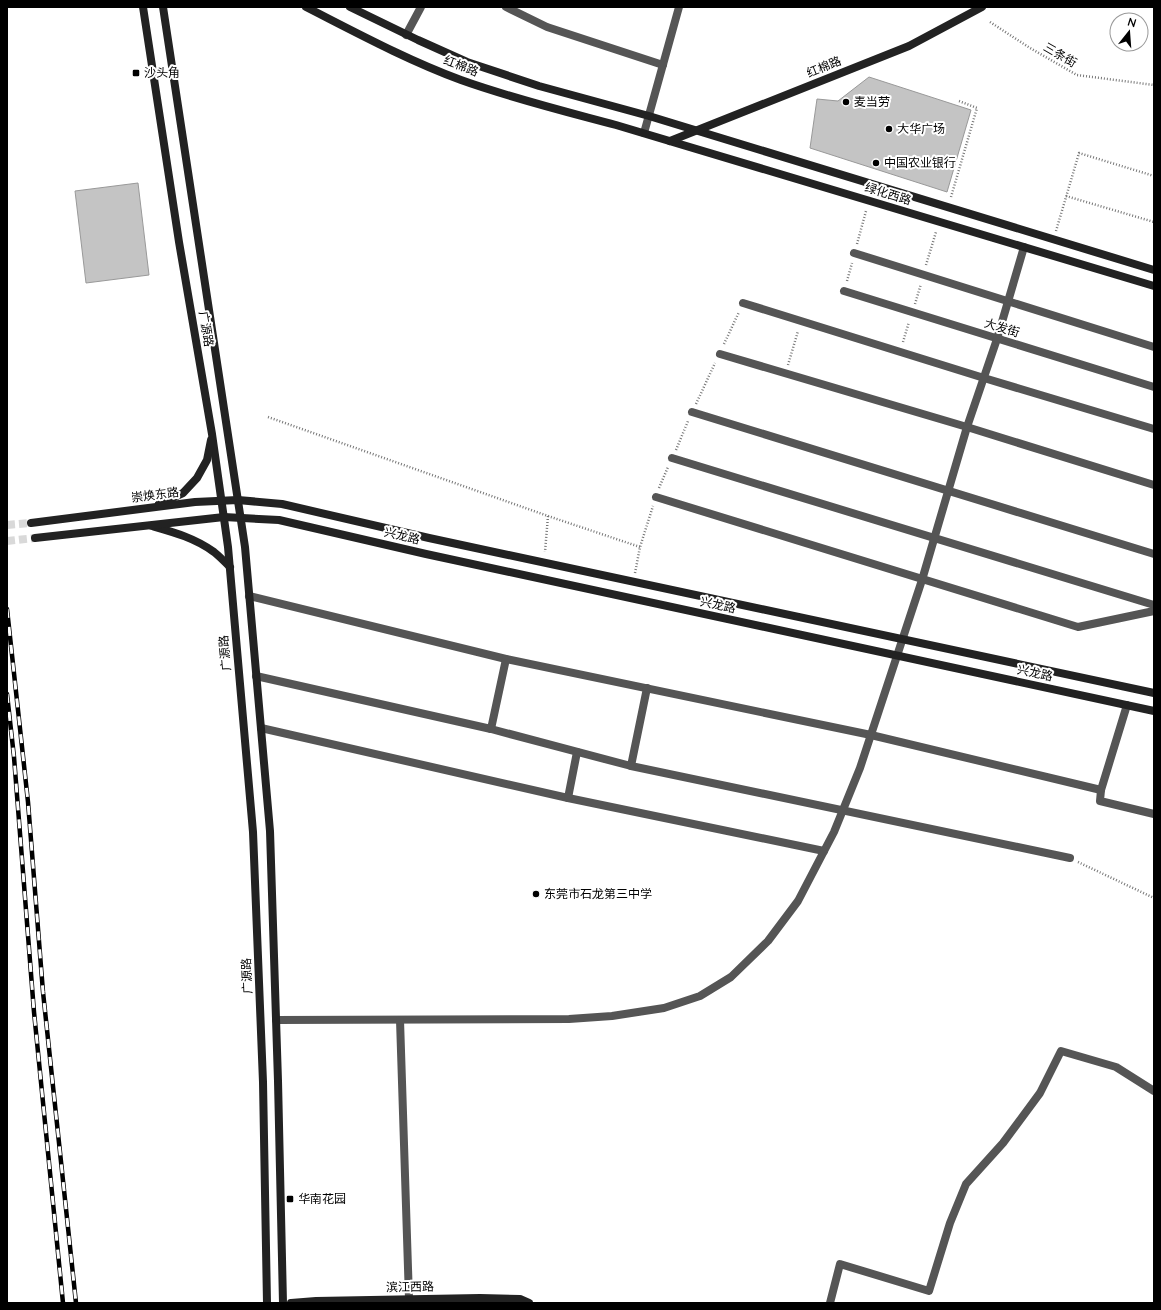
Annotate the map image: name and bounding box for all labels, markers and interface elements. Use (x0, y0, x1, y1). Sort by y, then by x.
north arrow (1109, 12, 1149, 52)
text: N (1126, 15, 1138, 29)
street label: 三条街 (1041, 39, 1080, 70)
street label: 红棉路 (442, 52, 481, 79)
street label: 红棉路 (804, 53, 843, 80)
place label: 沙头角 (144, 65, 180, 80)
marker: 沙头角 (131, 68, 141, 78)
place label: 麦当劳 (854, 94, 890, 109)
marker: 麦当劳 (841, 97, 851, 107)
place label: 大华广场 (897, 121, 945, 136)
marker: 大华广场 (884, 124, 894, 134)
place label: 中国农业银行 (884, 155, 956, 170)
marker: 中国农业银行 (871, 158, 881, 168)
street label: 绿化西路 (863, 179, 913, 208)
street label: 广源路 (196, 310, 217, 348)
street label: 大发街 (983, 315, 1022, 340)
street label: 崇焕东路 (130, 484, 180, 505)
street label: 兴龙路 (383, 524, 421, 547)
street label: 兴龙路 (699, 593, 737, 616)
street label: 广源路 (215, 634, 234, 672)
street label: 兴龙路 (1016, 661, 1054, 684)
place label: 东莞市石龙第三中学 (544, 886, 652, 901)
marker: 东莞市石龙第三中学 (531, 889, 541, 899)
street label: 广源路 (238, 958, 255, 994)
place label: 华南花园 (298, 1191, 346, 1206)
marker: 华南花园 (285, 1194, 295, 1204)
street label: 滨江西路 (386, 1279, 434, 1294)

